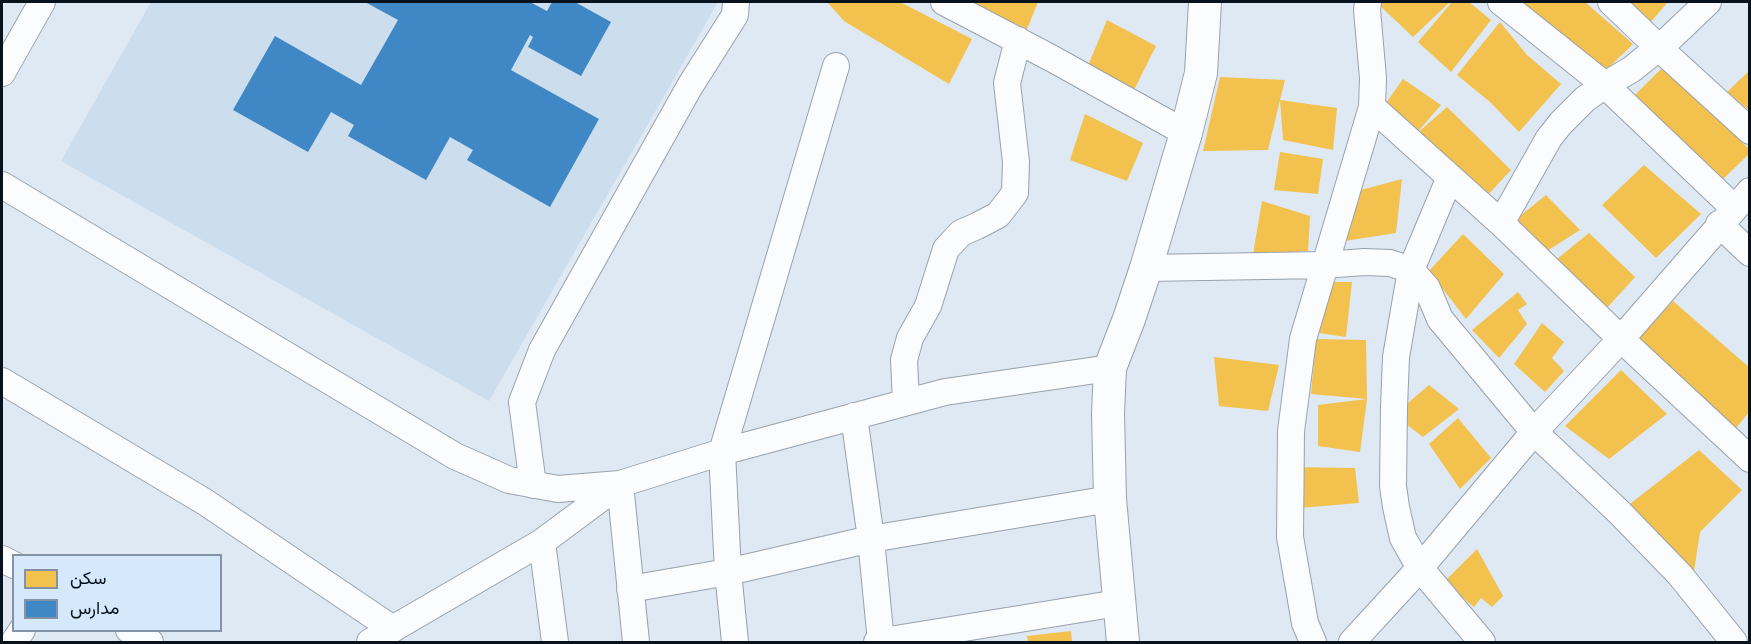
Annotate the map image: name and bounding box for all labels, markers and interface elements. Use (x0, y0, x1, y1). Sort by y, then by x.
legend (12, 554, 222, 632)
text: سكن (70, 565, 106, 590)
text: مدارس (70, 595, 119, 620)

